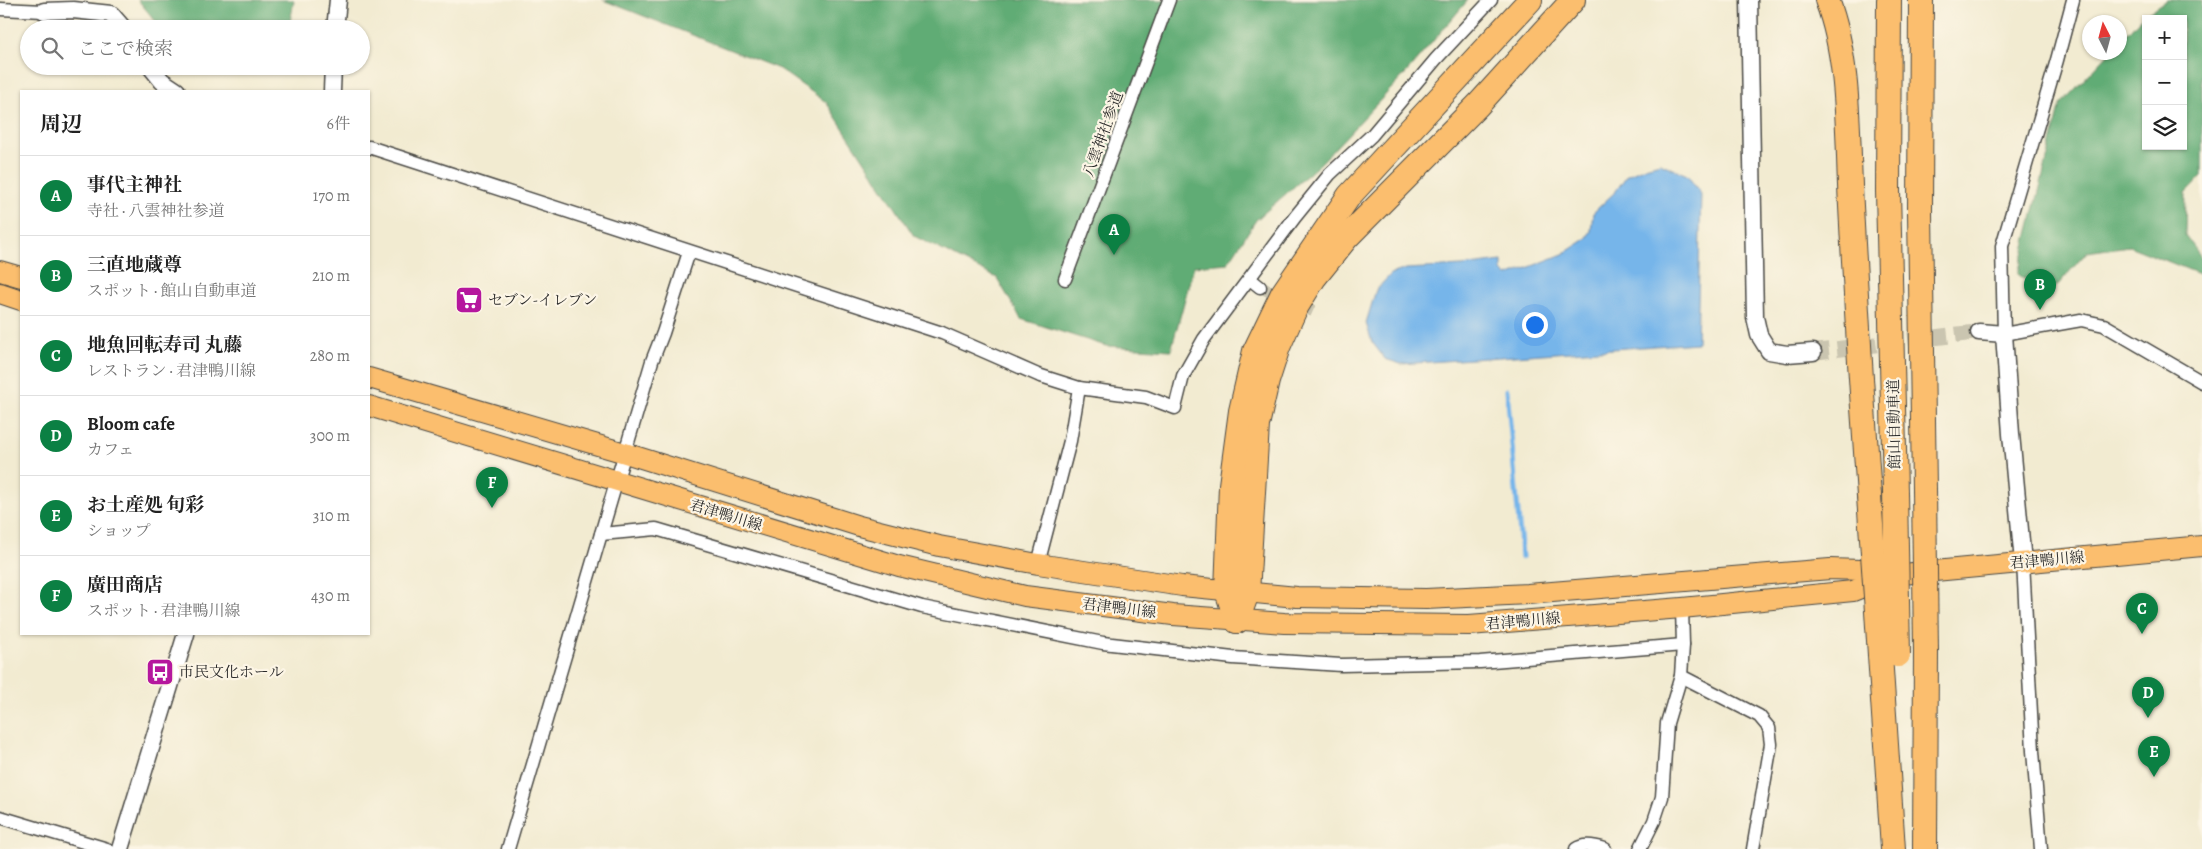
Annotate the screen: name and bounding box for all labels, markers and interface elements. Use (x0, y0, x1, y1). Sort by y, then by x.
north arrow (2082, 15, 2127, 60)
map controls (2142, 15, 2187, 150)
button: + (2142, 15, 2187, 60)
search box (20, 20, 370, 75)
icon: search (38, 34, 66, 62)
text: ここで検索 (78, 36, 173, 62)
button: − (2142, 60, 2187, 105)
street label: 八雲神社参道 (1078, 88, 1128, 180)
button: layers (2142, 105, 2187, 150)
text: 周辺 (40, 110, 82, 138)
text: 6件 (327, 113, 350, 135)
text: 事代主神社 (87, 172, 182, 198)
text: A (51, 185, 61, 207)
text: 170 m (313, 185, 350, 207)
text: 寺社 · 八雲神社参道 (87, 200, 225, 222)
pin: A (1098, 214, 1130, 255)
text: 三直地蔵尊 (87, 252, 182, 278)
text: B (51, 265, 61, 287)
text: 210 m (312, 265, 350, 287)
pin: B (2024, 269, 2056, 310)
text: スポット · 館山自動車道 (87, 280, 257, 302)
supermarket icon: セブン-イレブン (454, 285, 484, 315)
place label: セブン-イレブン (488, 290, 598, 310)
your location (1522, 312, 1548, 338)
text: 地魚回転寿司 丸藤 (87, 332, 242, 358)
text: C (51, 345, 61, 367)
text: 280 m (310, 345, 350, 367)
text: レストラン · 君津鴨川線 (87, 360, 256, 382)
street label: 館山自動車道 (1883, 379, 1905, 469)
text: Bloom cafe (87, 411, 175, 437)
text: D (50, 425, 62, 447)
text: 300 m (310, 425, 350, 447)
text: カフェ (87, 439, 134, 461)
pin: F (476, 467, 508, 508)
text: お土産処 旬彩 (87, 492, 204, 518)
street label: 君津鴨川線 (687, 494, 765, 536)
text: E (51, 505, 61, 527)
text: 310 m (313, 505, 350, 527)
text: ショップ (87, 520, 151, 542)
street label: 君津鴨川線 (2009, 547, 2085, 573)
text: 廣田商店 (87, 572, 163, 598)
text: F (52, 585, 60, 607)
text: 430 m (311, 585, 350, 607)
pin: C (2126, 593, 2158, 634)
street label: 君津鴨川線 (1081, 594, 1157, 622)
text: スポット · 君津鴨川線 (87, 600, 241, 622)
street label: 君津鴨川線 (1485, 608, 1561, 634)
bus stop icon: 市民文化ホール (145, 657, 175, 687)
place label: 市民文化ホール (179, 662, 284, 682)
pin: D (2132, 677, 2164, 718)
pin: E (2138, 736, 2170, 777)

